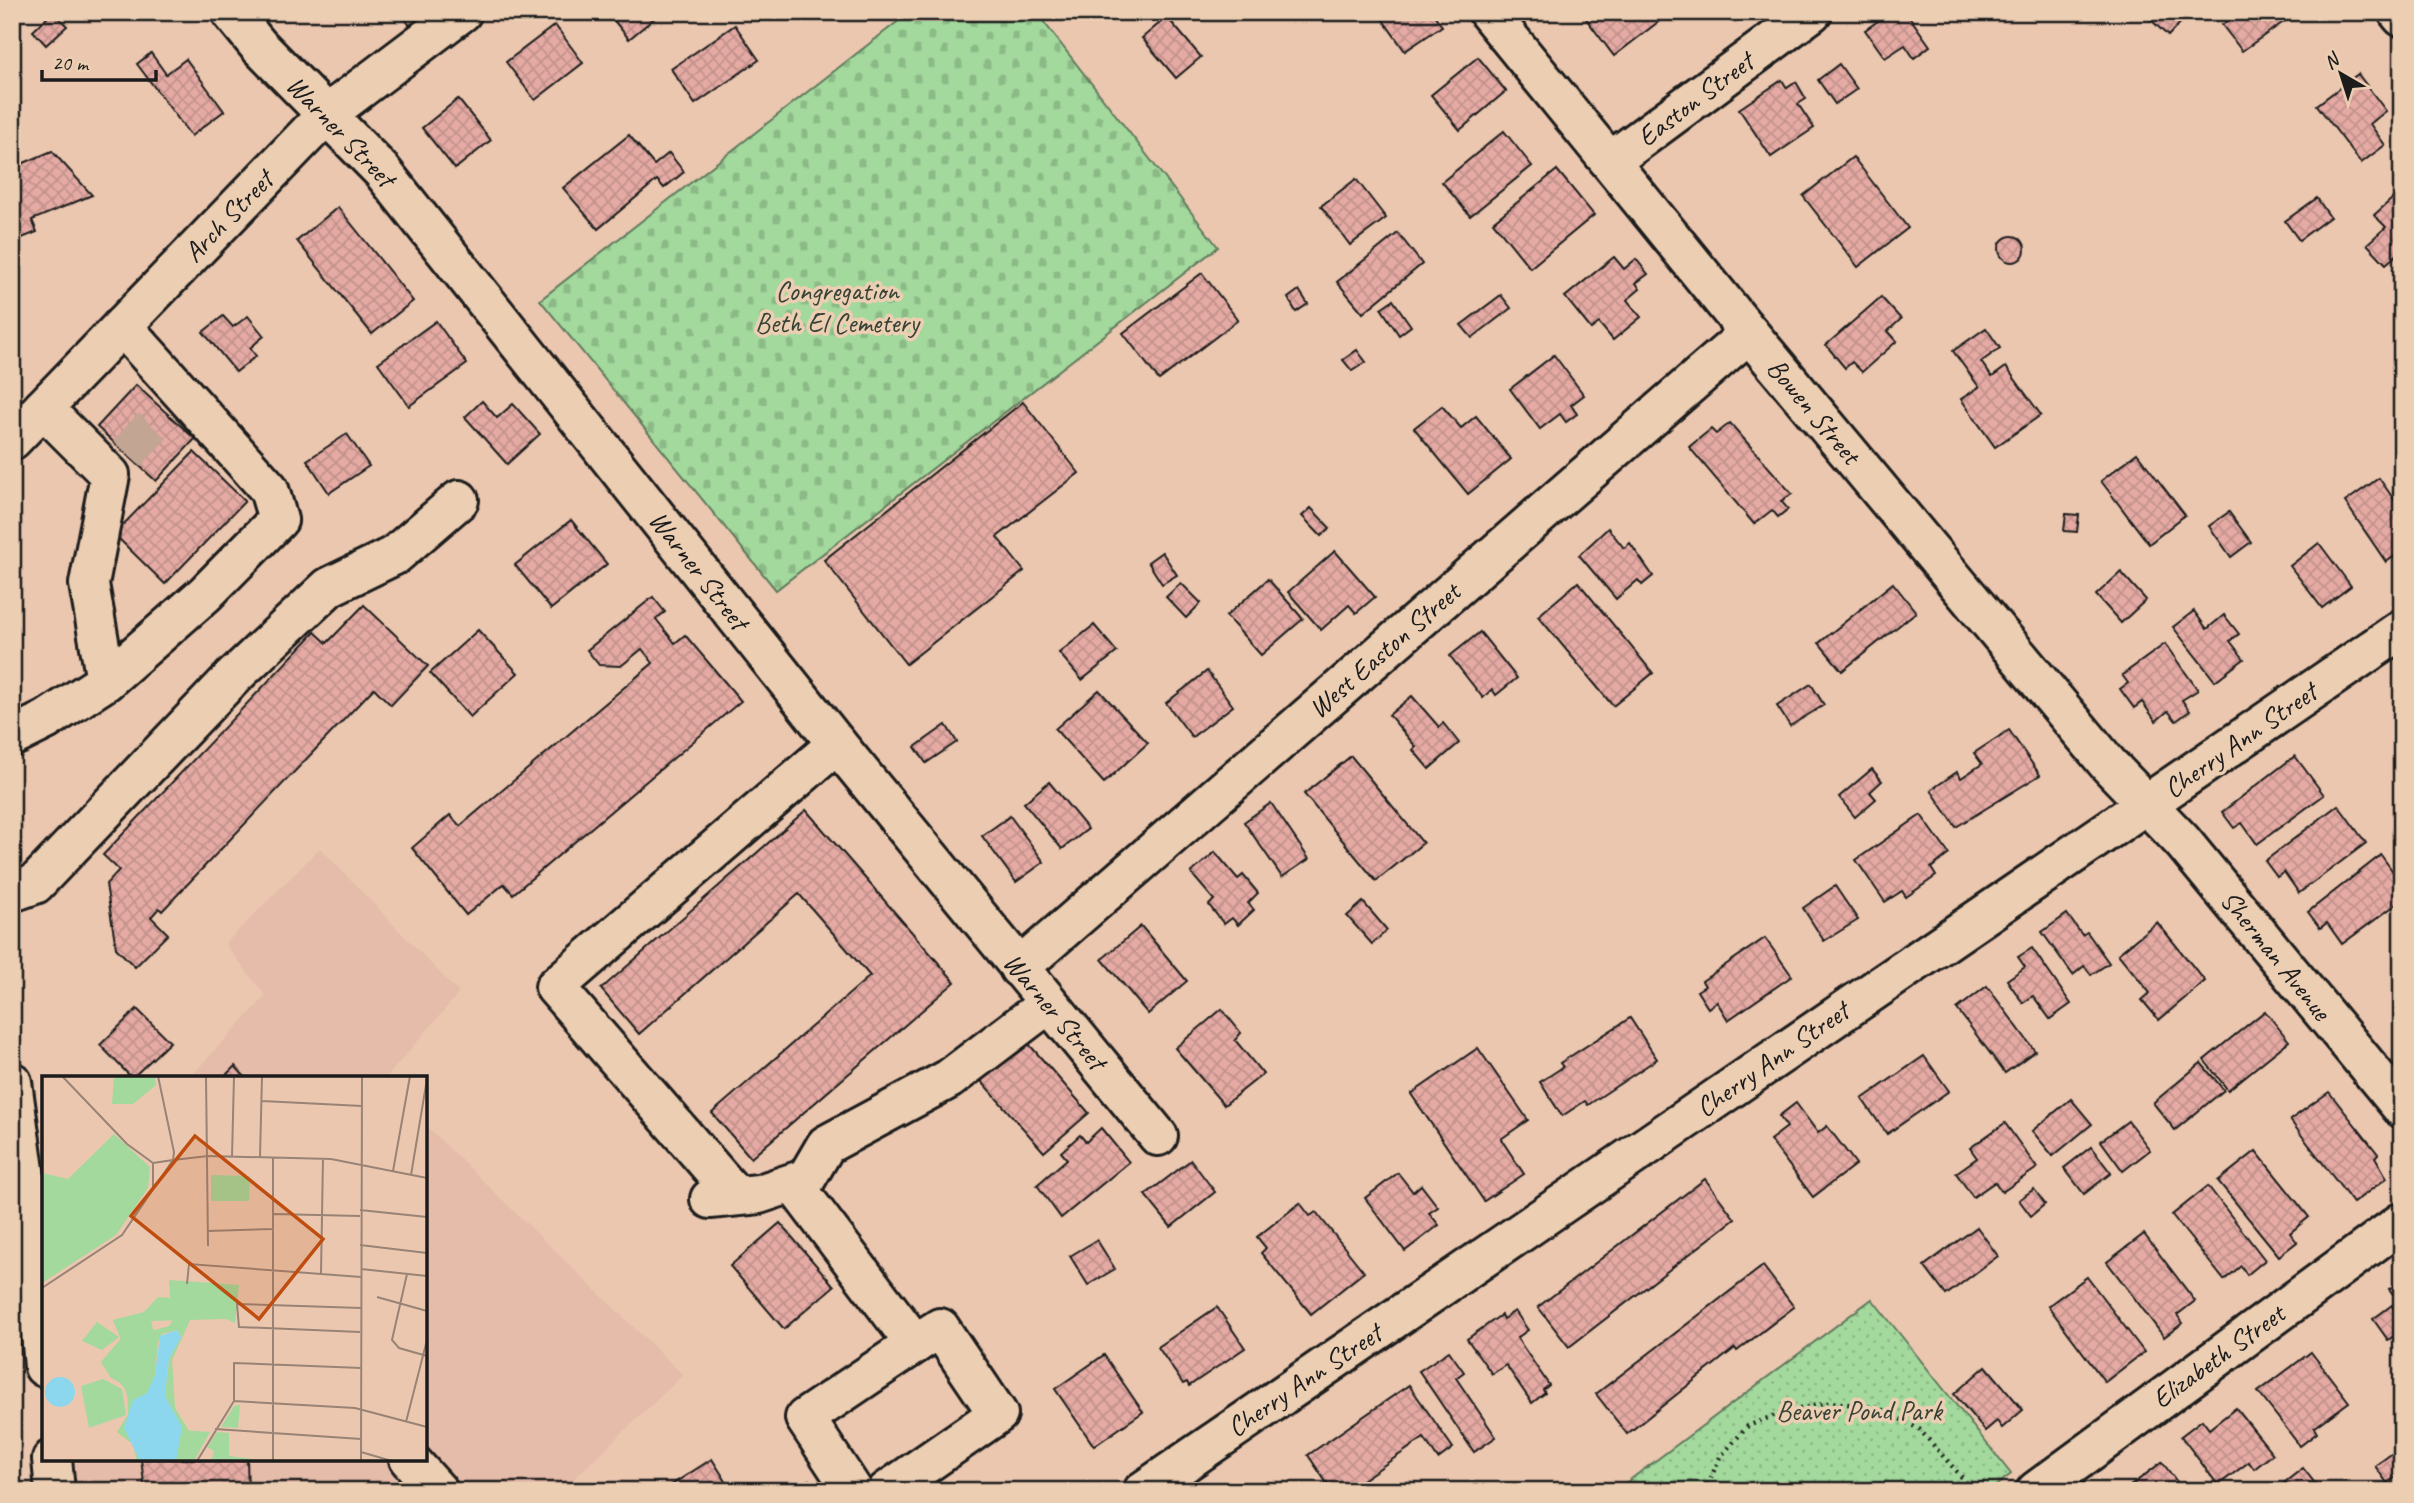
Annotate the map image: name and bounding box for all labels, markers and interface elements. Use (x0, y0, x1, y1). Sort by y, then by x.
scale bar (42, 38, 156, 82)
north arrow (2306, 38, 2376, 108)
street label: Easton Street (1630, 42, 1763, 154)
text: N (2319, 47, 2346, 75)
text: 20 m (52, 50, 90, 76)
street label: Warner Street (279, 68, 406, 197)
street label: Arch Street (176, 160, 283, 269)
park label: Congregation Beth El Cemetery (755, 273, 921, 340)
street label: Bowen Street (1760, 351, 1870, 473)
street label: Warner Street (641, 503, 759, 640)
street label: West Easton Street (1301, 573, 1469, 725)
street label: Cherry Ann Street (2157, 672, 2326, 806)
street label: Sherman Avenue (2213, 883, 2340, 1029)
street label: Warner Street (996, 945, 1116, 1079)
street label: Cherry Ann Street (1689, 991, 1858, 1125)
inset map (42, 1076, 427, 1461)
street label: Elizabeth Street (2145, 1295, 2293, 1416)
street label: Cherry Ann Street (1220, 1313, 1391, 1445)
park label: Beaver Pond Park (1776, 1393, 1944, 1428)

